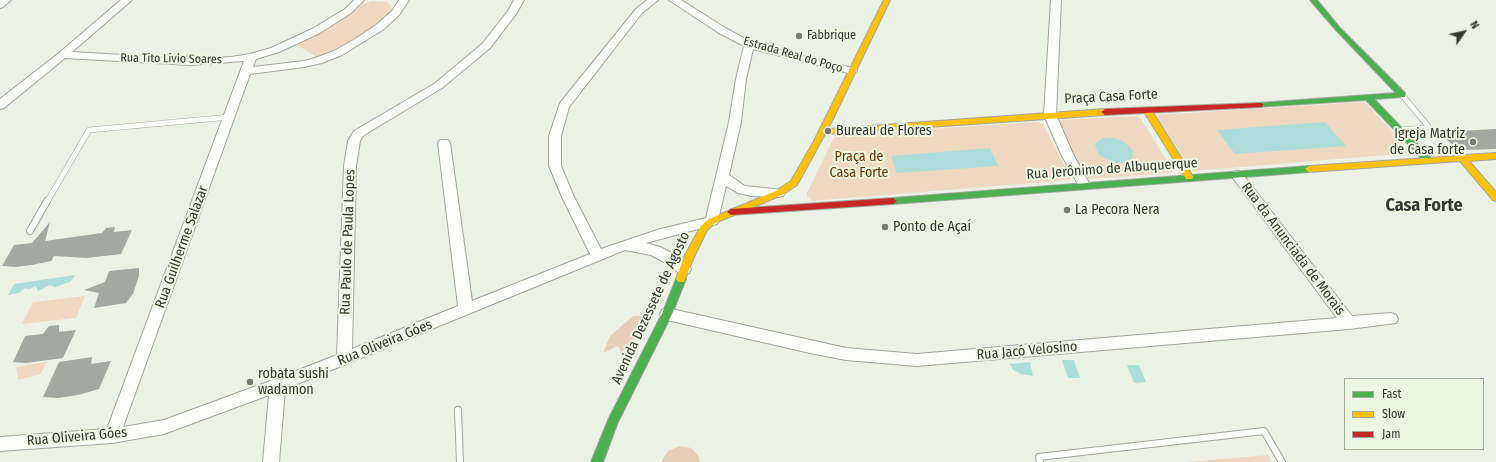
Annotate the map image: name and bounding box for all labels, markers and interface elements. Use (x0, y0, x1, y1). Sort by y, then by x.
north arrow (1444, 12, 1484, 52)
text: N (1467, 19, 1482, 31)
place label: Fabbrique (807, 29, 856, 43)
marker: Fabbrique (794, 31, 804, 41)
street label: Estrada Real do Poço (742, 34, 844, 76)
street label: Rua Tito Lívio Soares (120, 51, 222, 67)
street label: Praça Casa Forte (1064, 86, 1158, 108)
place label: Bureau de Flores (836, 123, 932, 139)
marker: Bureau de Flores (823, 126, 833, 136)
place label: Igreja Matriz de Casa forte (1390, 126, 1465, 158)
marker: Igreja Matriz de Casa forte (1468, 137, 1478, 147)
park label: Praça de Casa Forte (830, 149, 888, 182)
street label: Rua Jerônimo de Albuquerque (1026, 155, 1198, 183)
street label: Rua Paulo de Paula Lopes (337, 169, 359, 315)
street label: Rua da Anunciada de Morais (1238, 179, 1348, 319)
street label: Rua Guilherme Salazar (152, 183, 212, 311)
district label: Casa Forte (1385, 195, 1463, 217)
place label: La Pecora Nera (1075, 202, 1159, 218)
marker: La Pecora Nera (1062, 205, 1072, 215)
place label: Ponto de Açaí (893, 219, 971, 235)
marker: Ponto de Açaí (880, 222, 890, 232)
street label: Avenida Dezessete de Agosto (608, 229, 694, 387)
street label: Rua Oliveira Góes (335, 316, 435, 370)
street label: Rua Jacó Velosino (976, 338, 1078, 364)
place label: robata sushi wadamon (258, 366, 329, 398)
marker: robata sushi wadamon (245, 377, 255, 387)
legend (1344, 378, 1484, 450)
text: Fast (1382, 387, 1401, 401)
text: Slow (1382, 407, 1405, 421)
street label: Rua Oliveira Góes (26, 424, 128, 450)
text: Jam (1382, 427, 1400, 441)

